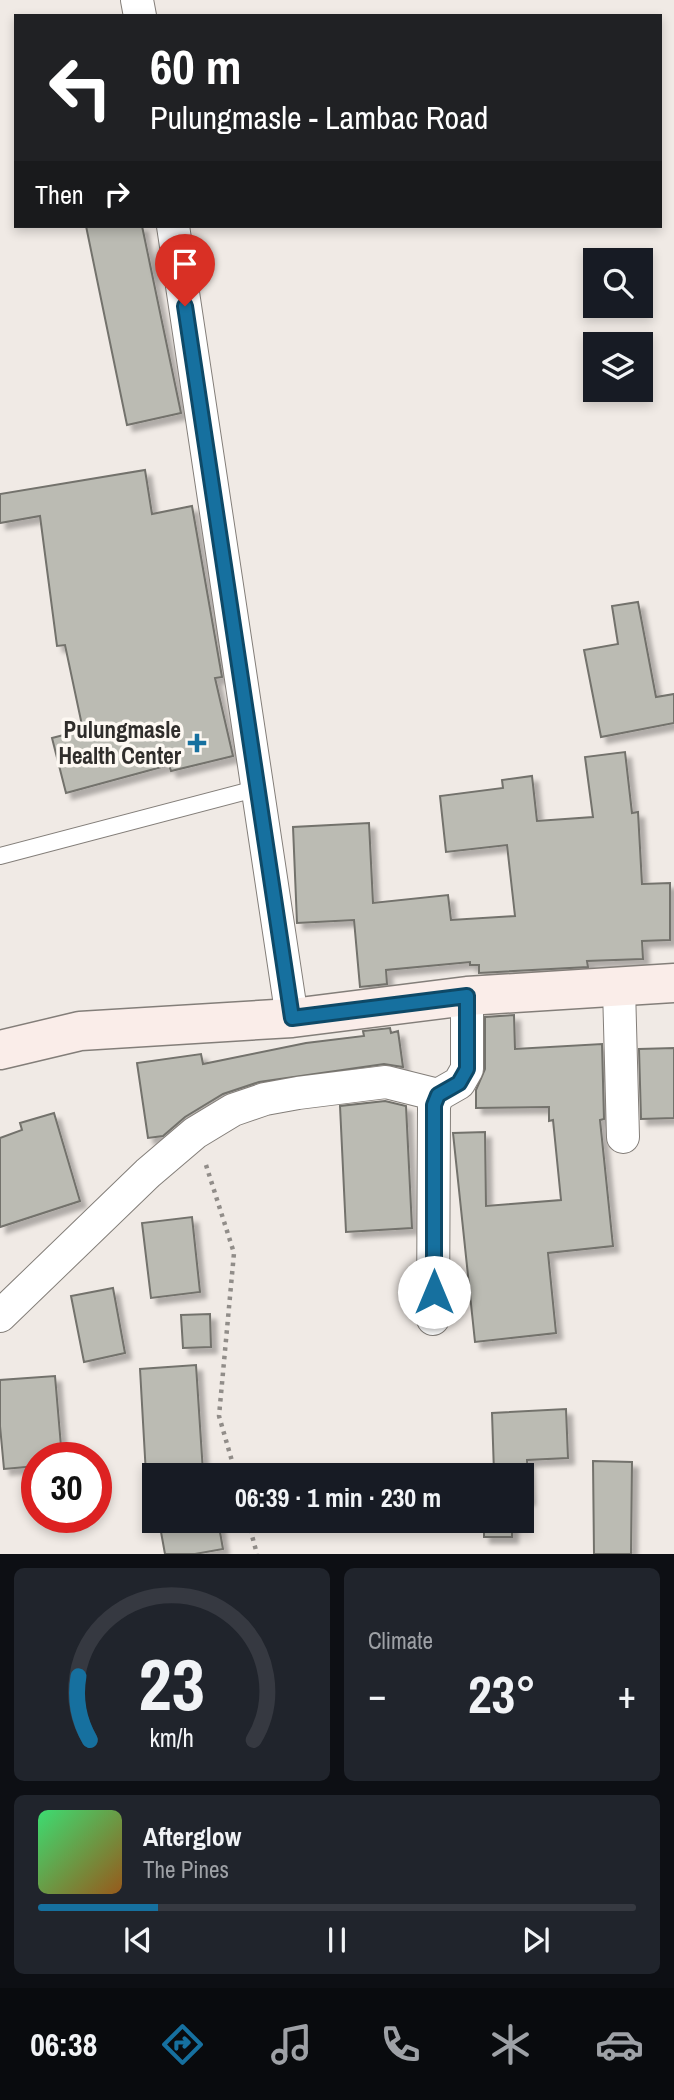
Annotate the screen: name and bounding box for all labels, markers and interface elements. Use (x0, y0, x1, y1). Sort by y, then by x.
text: 60 m (150, 33, 242, 99)
icon: left (35, 42, 126, 133)
text: Pulungmasle - Lambac Road (150, 96, 488, 139)
icon: right (98, 175, 136, 213)
text: Then (35, 177, 84, 212)
pin (155, 234, 215, 306)
icon: arrive (166, 245, 204, 283)
map controls (583, 248, 653, 402)
button: search (583, 248, 653, 318)
button: layers (583, 332, 653, 402)
place label: Pulungmasle Health Center (58, 714, 182, 771)
marker: Pulungmasle Health Center (187, 733, 207, 753)
position arrow (397, 1255, 471, 1329)
speed limit sign: 30 (21, 1442, 112, 1533)
text: 06:39 · 1 min · 230 m (235, 1480, 441, 1515)
text: Climate (368, 1625, 433, 1656)
text: 23 (139, 1636, 205, 1734)
text: 23° (468, 1659, 536, 1729)
text: − (368, 1669, 386, 1720)
text: + (618, 1669, 636, 1720)
text: km/h (150, 1721, 194, 1755)
text: Afterglow (143, 1819, 241, 1854)
text: The Pines (143, 1854, 229, 1885)
icon: previous (119, 1921, 157, 1959)
icon: pause (318, 1921, 356, 1959)
icon: next (517, 1921, 555, 1959)
icon: directions (158, 2020, 207, 2069)
icon: music (267, 2020, 316, 2069)
icon: phone (376, 2020, 425, 2069)
icon: climate (486, 2020, 535, 2069)
icon: car (595, 2020, 644, 2069)
text: 06:38 (30, 2023, 97, 2066)

